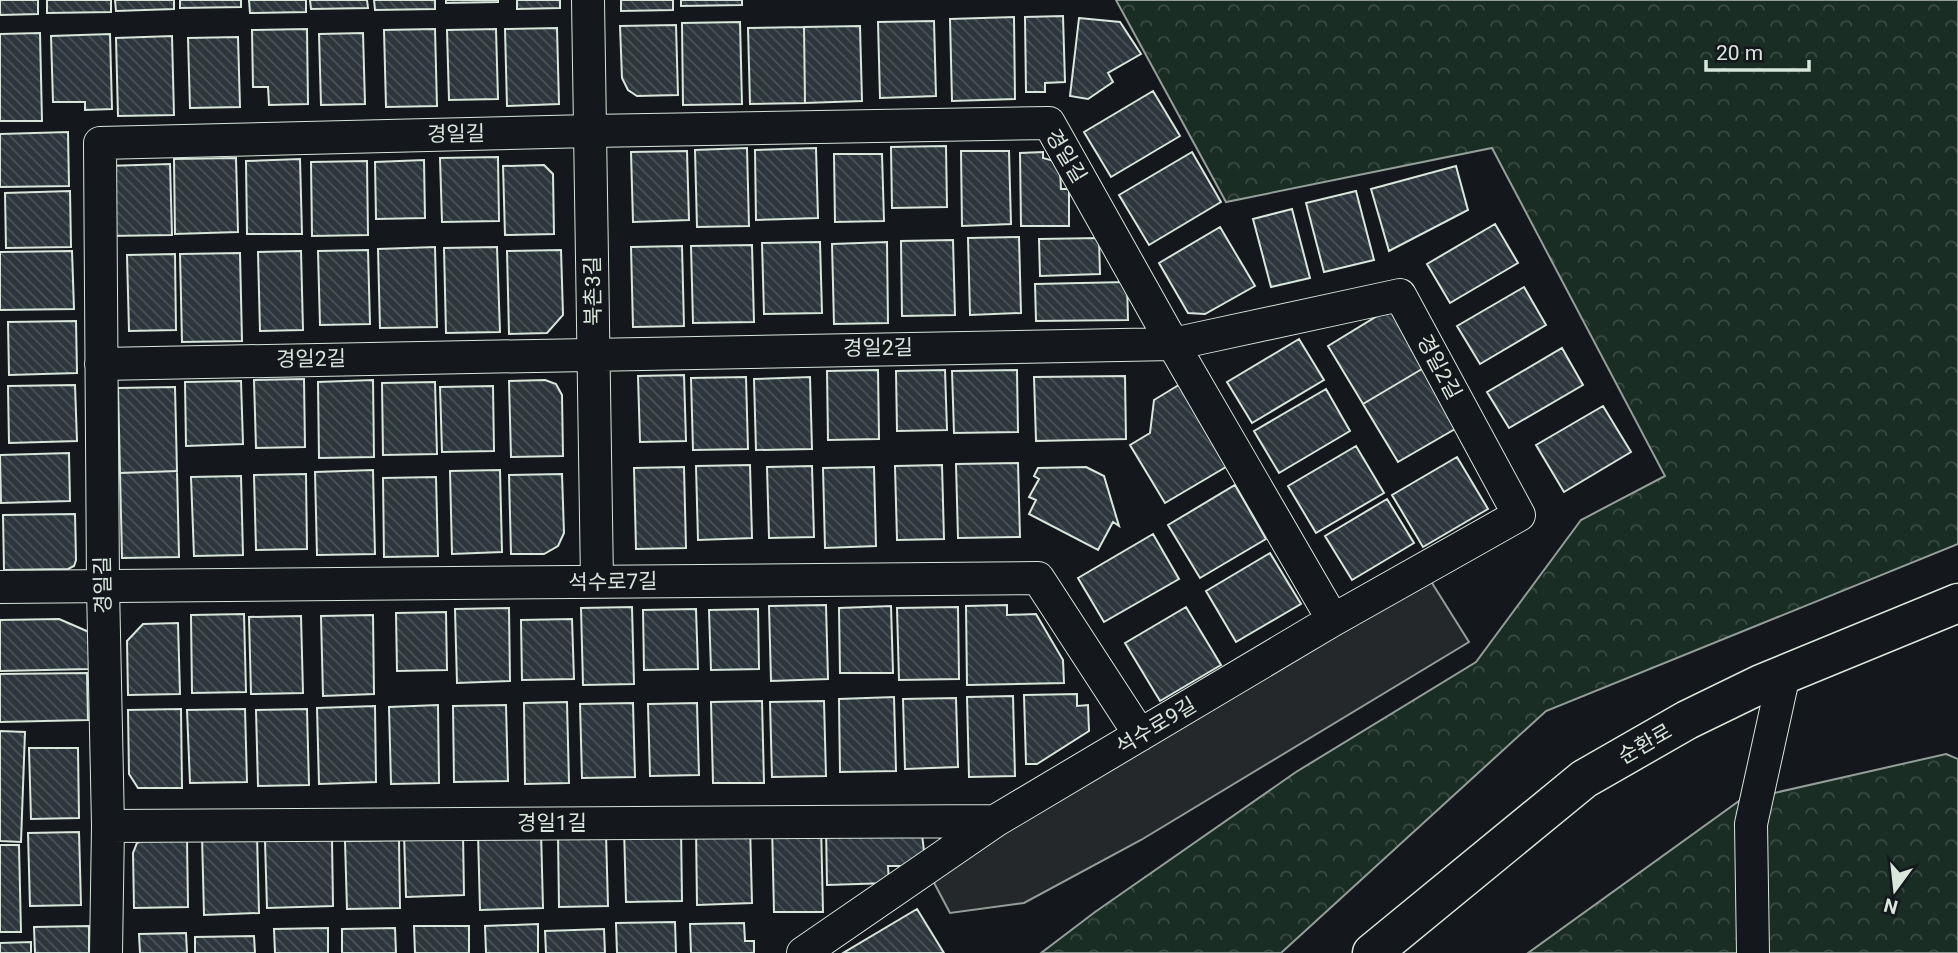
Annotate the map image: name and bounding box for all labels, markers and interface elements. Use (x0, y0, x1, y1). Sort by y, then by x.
scale bar (1706, 28, 1809, 72)
text: 20 m (1716, 41, 1763, 65)
street label: 경일길 (427, 121, 485, 147)
street label: 경일길 (1041, 125, 1091, 187)
street label: 북촌3길 (580, 256, 606, 326)
street label: 경일2길 (1412, 331, 1466, 403)
street label: 경일2길 (843, 335, 913, 361)
street label: 경일2길 (276, 346, 346, 372)
street label: 경일길 (90, 556, 116, 614)
street label: 석수로7길 (568, 569, 658, 595)
street label: 석수로9길 (1112, 693, 1200, 759)
street label: 순환로 (1614, 719, 1676, 769)
street label: 경일1길 (517, 811, 587, 835)
north arrow (1860, 855, 1930, 925)
text: N (1881, 893, 1900, 919)

